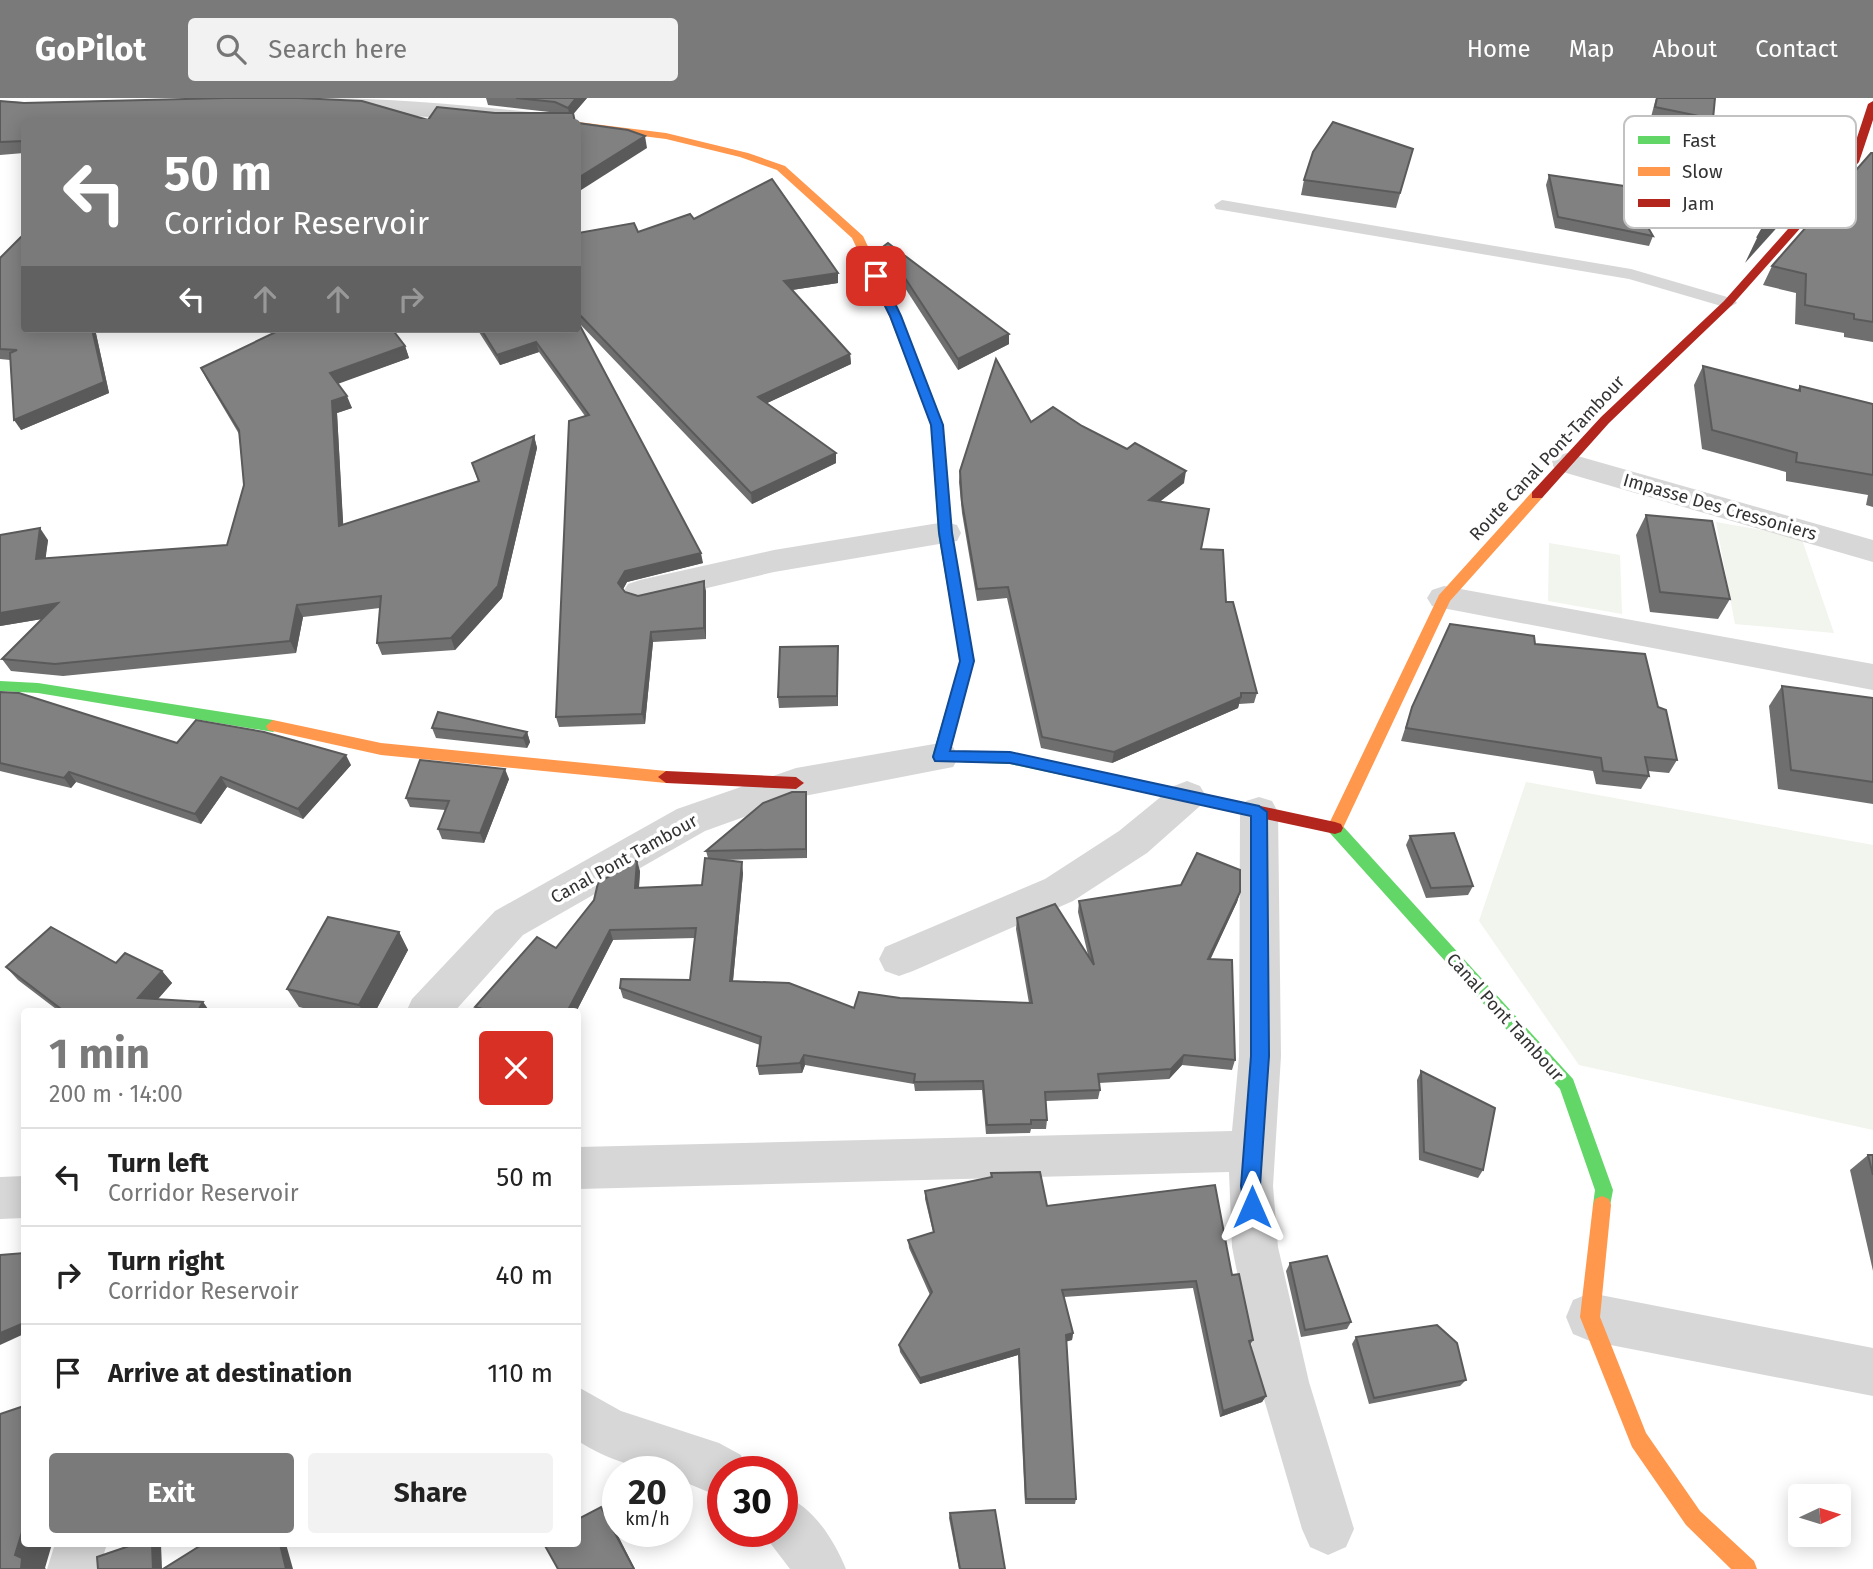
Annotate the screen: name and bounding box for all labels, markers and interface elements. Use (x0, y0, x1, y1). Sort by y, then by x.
search box (188, 18, 678, 81)
text: GoPilot (35, 29, 146, 69)
icon: search (212, 30, 250, 68)
text: Search here (268, 34, 407, 65)
text: Home (1467, 35, 1531, 63)
text: Map (1569, 35, 1615, 63)
text: About (1653, 35, 1717, 63)
text: Contact (1755, 35, 1838, 63)
legend (1624, 116, 1856, 228)
text: Fast (1682, 129, 1716, 152)
text: 50 m (164, 144, 272, 203)
icon: left (49, 147, 140, 238)
text: Slow (1682, 160, 1723, 183)
text: Jam (1682, 192, 1714, 215)
text: Corridor Reservoir (164, 204, 429, 242)
pin (846, 246, 906, 306)
icon: arrive (857, 257, 895, 295)
icon: left (173, 280, 211, 318)
icon: ahead (246, 280, 284, 318)
icon: ahead (319, 280, 357, 318)
icon: right (392, 280, 430, 318)
street label: Route Canal Pont-Tambour (1465, 371, 1629, 545)
street label: Impasse Des Cressoniers (1621, 469, 1819, 545)
street label: Canal Pont Tambour (547, 810, 701, 908)
street label: Canal Pont Tambour (1442, 949, 1568, 1085)
text: 1 min (49, 1029, 150, 1079)
button: close (479, 1031, 553, 1105)
text: 200 m · 14:00 (49, 1080, 183, 1108)
text: Turn left (108, 1148, 209, 1179)
icon: left (49, 1158, 87, 1196)
text: 50 m (496, 1162, 553, 1193)
position arrow (1215, 1170, 1289, 1244)
text: Corridor Reservoir (108, 1179, 299, 1207)
text: Turn right (108, 1246, 225, 1277)
icon: right (49, 1256, 87, 1294)
text: 40 m (495, 1260, 553, 1291)
text: Corridor Reservoir (108, 1277, 299, 1305)
icon: arrive (49, 1354, 87, 1392)
text: Arrive at destination (108, 1358, 352, 1389)
text: 110 m (487, 1358, 553, 1389)
button: Exit (49, 1453, 294, 1533)
button: Share (308, 1453, 553, 1533)
speed limit sign: 30 (707, 1456, 798, 1547)
text: 20 (628, 1471, 667, 1513)
north arrow (1788, 1484, 1852, 1547)
map controls (1788, 1484, 1851, 1547)
text: km/h (625, 1508, 670, 1530)

